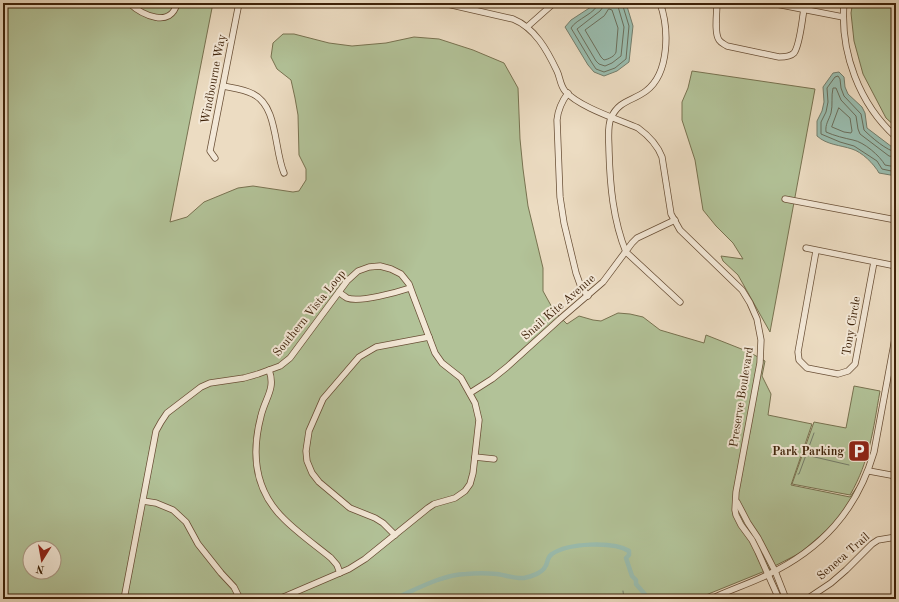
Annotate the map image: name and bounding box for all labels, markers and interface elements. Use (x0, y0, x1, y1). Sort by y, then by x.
street label: Windbourne Way (199, 33, 229, 125)
street label: Southern Vista Loop (271, 268, 348, 359)
street label: Snail Kite Avenue (520, 272, 598, 343)
street label: Tony Circle (841, 295, 863, 357)
street label: Preserve Boulevard (728, 346, 756, 448)
parking icon: Park Parking (846, 438, 872, 464)
place label: Park Parking (772, 446, 844, 458)
street label: Seneca Trail (815, 531, 872, 583)
north arrow (22, 540, 62, 580)
text: N (35, 562, 46, 575)

